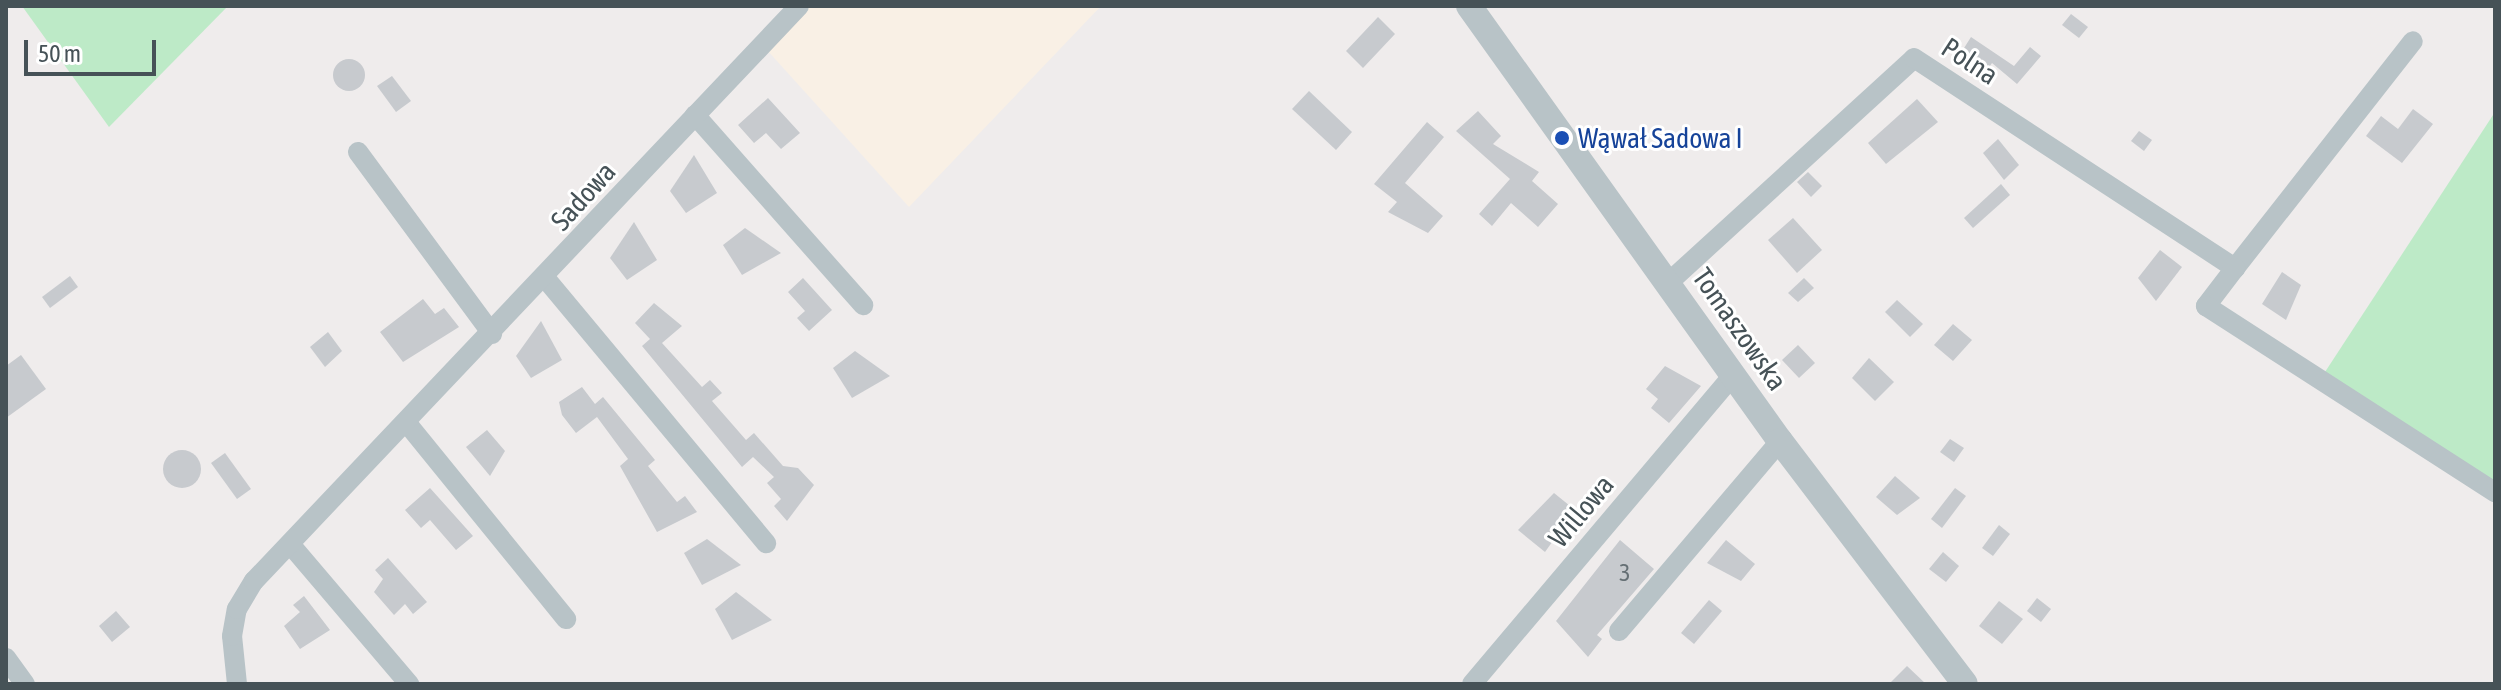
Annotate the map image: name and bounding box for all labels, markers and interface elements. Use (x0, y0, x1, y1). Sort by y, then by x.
scale bar (28, 24, 160, 74)
street label: Polna (1935, 30, 2005, 92)
text: 50 m (38, 40, 81, 67)
place label: Wąwał Sadowa I (1578, 121, 1743, 155)
marker: Wąwał Sadowa I (1553, 129, 1571, 147)
street label: Sadowa (544, 155, 622, 237)
street label: Tomaszowska (1686, 261, 1794, 397)
street label: Willowa (1541, 468, 1621, 554)
house number: 3 (1619, 559, 1631, 587)

